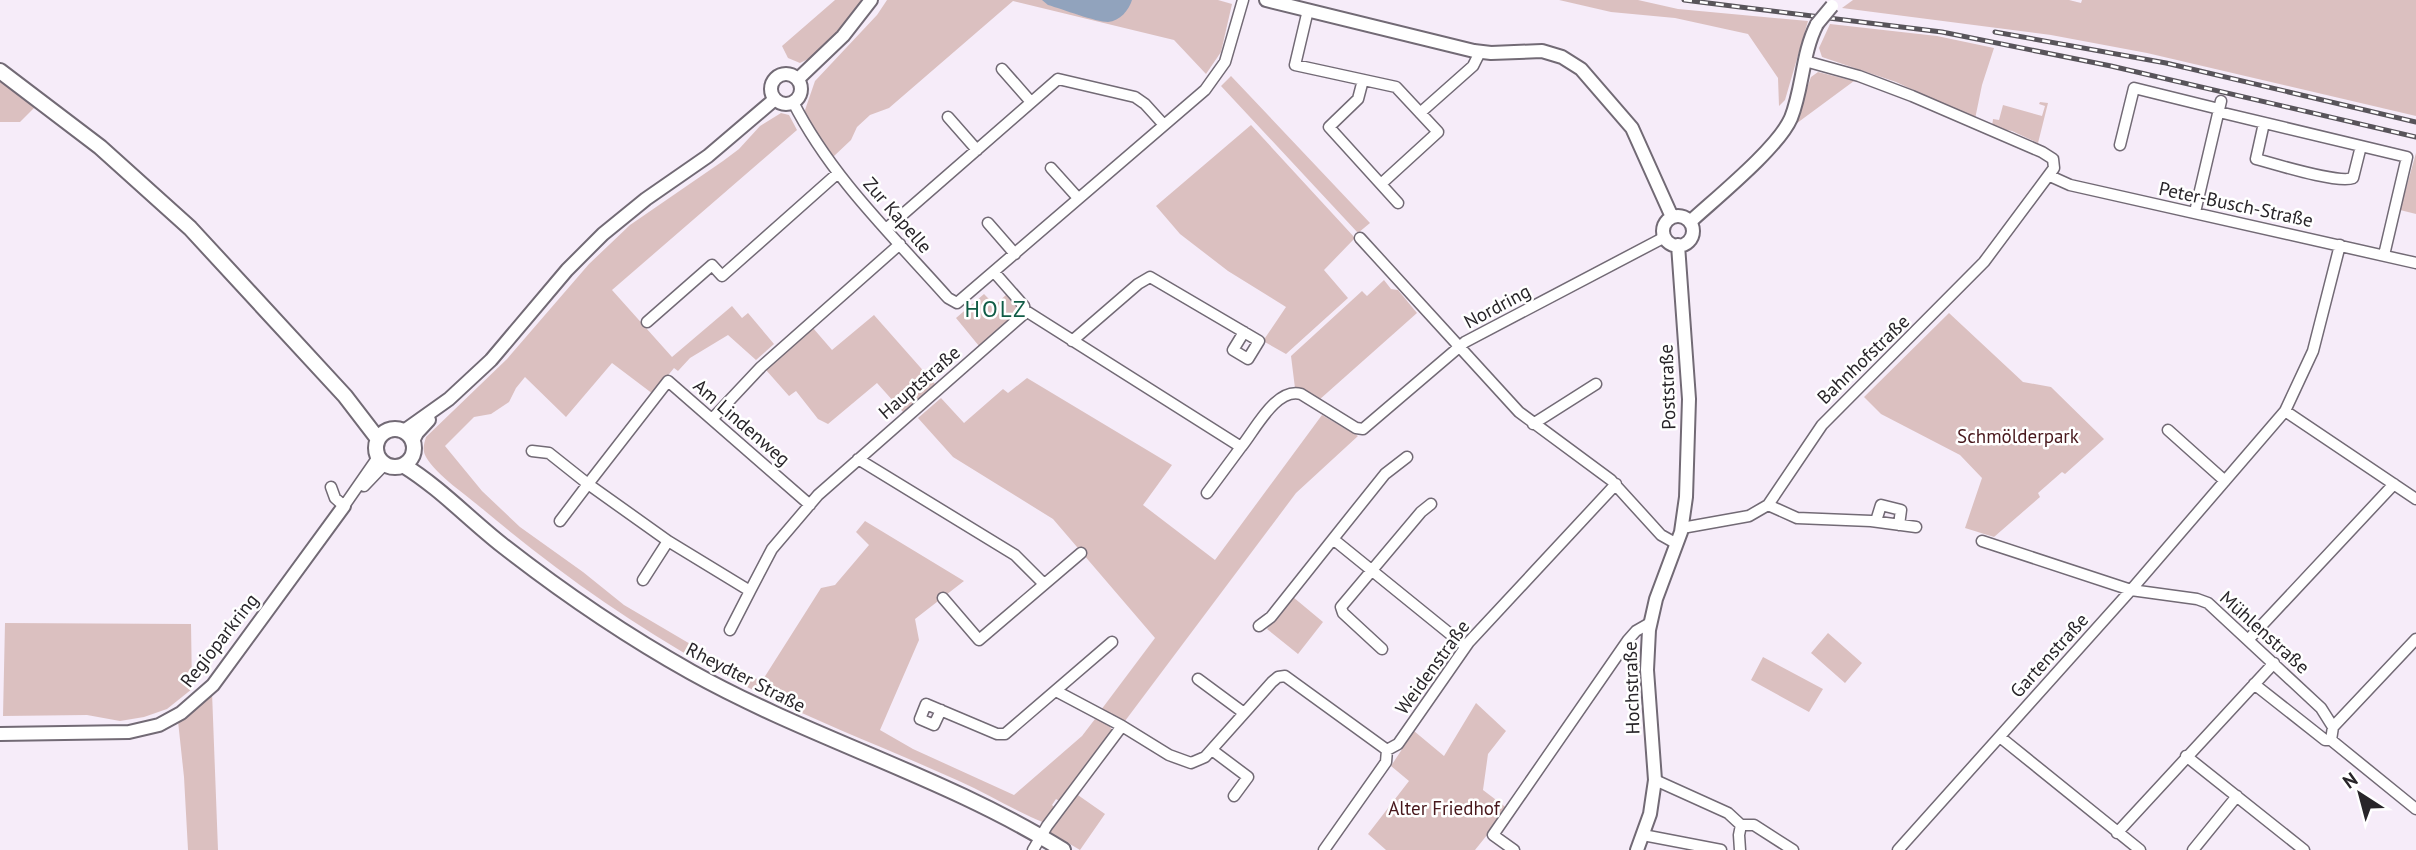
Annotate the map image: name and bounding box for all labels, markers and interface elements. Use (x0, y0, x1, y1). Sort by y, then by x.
street label: Zur Kapelle (858, 172, 938, 258)
street label: Peter-Busch-Straße (2157, 176, 2315, 232)
street label: Nordring (1460, 279, 1534, 333)
district label: HOLZ (965, 294, 1027, 323)
street label: Bahnhofstraße (1812, 309, 1914, 409)
street label: Hauptstraße (873, 340, 965, 424)
street label: Poststraße (1654, 344, 1680, 430)
street label: Am Lindenweg (689, 373, 795, 471)
park label: Schmölderpark (1957, 424, 2079, 448)
street label: Mühlenstraße (2215, 585, 2315, 679)
street label: Regioparkring (175, 588, 263, 692)
street label: Gartenstraße (2005, 608, 2093, 702)
street label: Weidenstraße (1390, 615, 1474, 719)
street label: Rheydter Straße (682, 637, 810, 717)
street label: Hochstraße (1617, 641, 1645, 735)
north arrow (2325, 759, 2395, 829)
text: N (2338, 767, 2362, 794)
park label: Alter Friedhof (1388, 796, 1501, 820)

